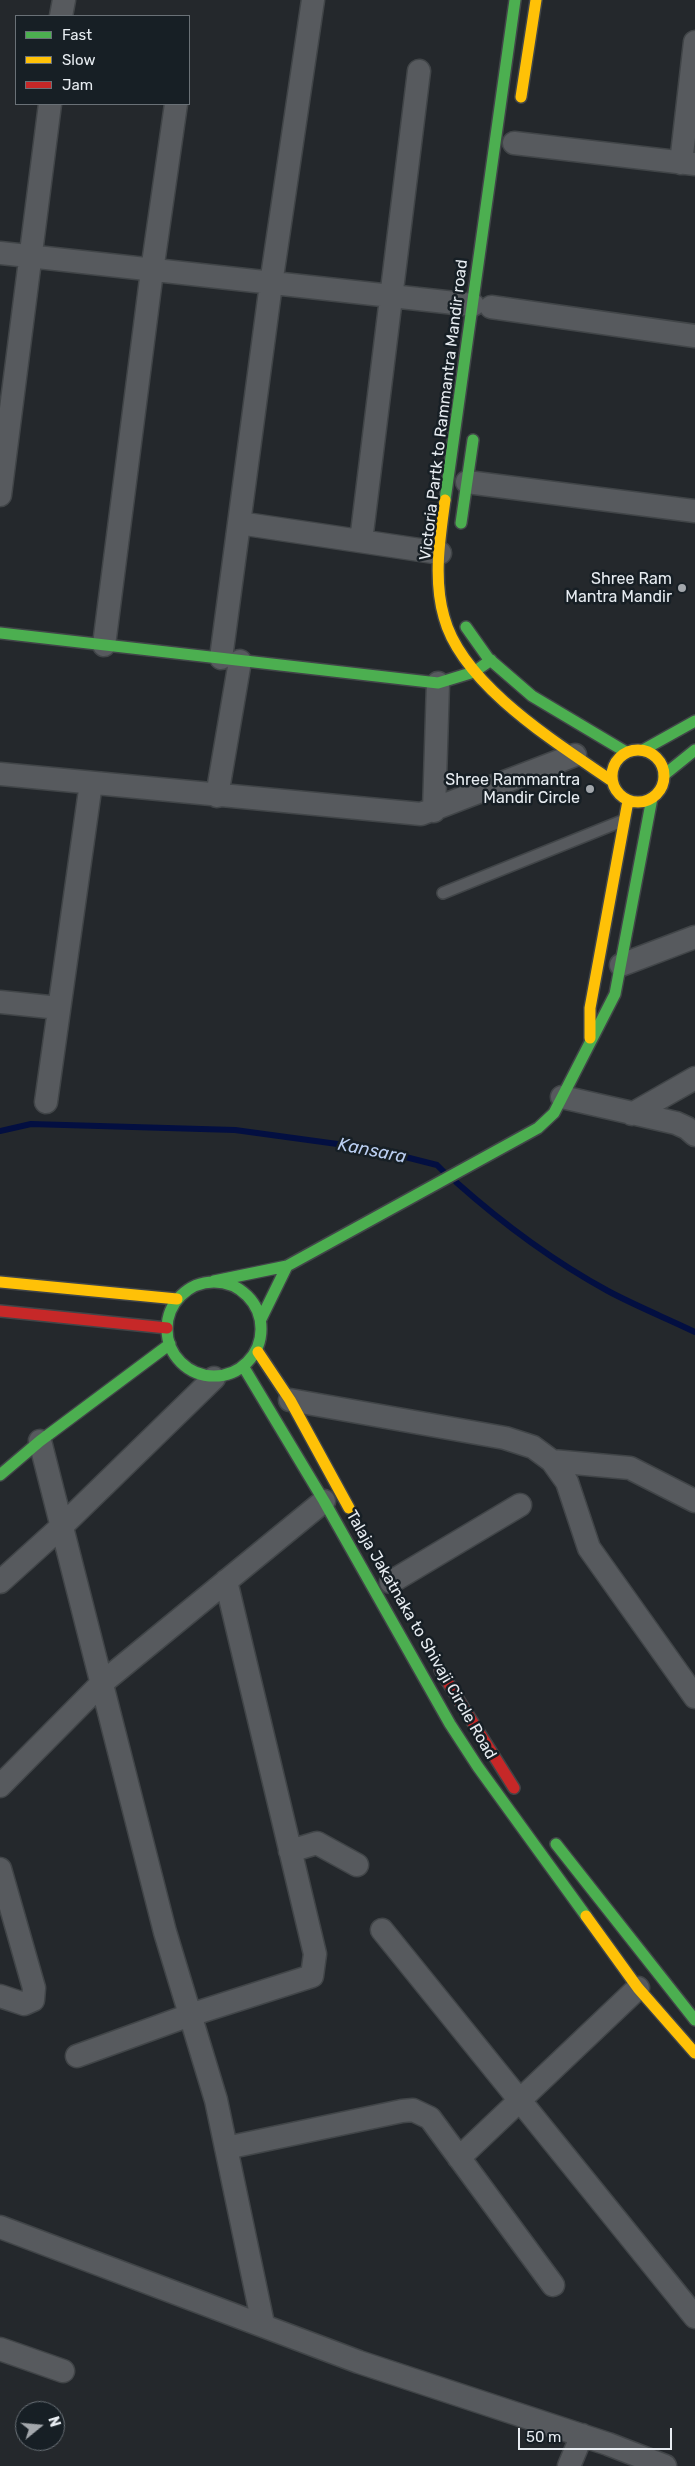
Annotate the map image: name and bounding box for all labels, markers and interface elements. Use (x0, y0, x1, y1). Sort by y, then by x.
legend (15, 15, 190, 105)
text: Fast (62, 26, 92, 44)
text: Slow (62, 51, 95, 69)
text: Jam (62, 76, 93, 94)
street label: Victoria Partk to Rammantra Mandir road (416, 258, 472, 562)
place label: Shree Ram Mantra Mandir (565, 569, 672, 607)
marker: Shree Ram Mantra Mandir (676, 582, 688, 594)
place label: Shree Rammantra Mandir Circle (445, 770, 580, 808)
marker: Shree Rammantra Mandir Circle (584, 783, 596, 795)
water label: Kansara (336, 1134, 408, 1168)
street label: Talaja Jakatnaka to Shivaji Circle Road (342, 1507, 500, 1763)
north arrow (15, 2401, 65, 2451)
text: N (44, 2414, 63, 2429)
scale bar (520, 2418, 674, 2450)
text: 50 m (526, 2428, 561, 2446)

